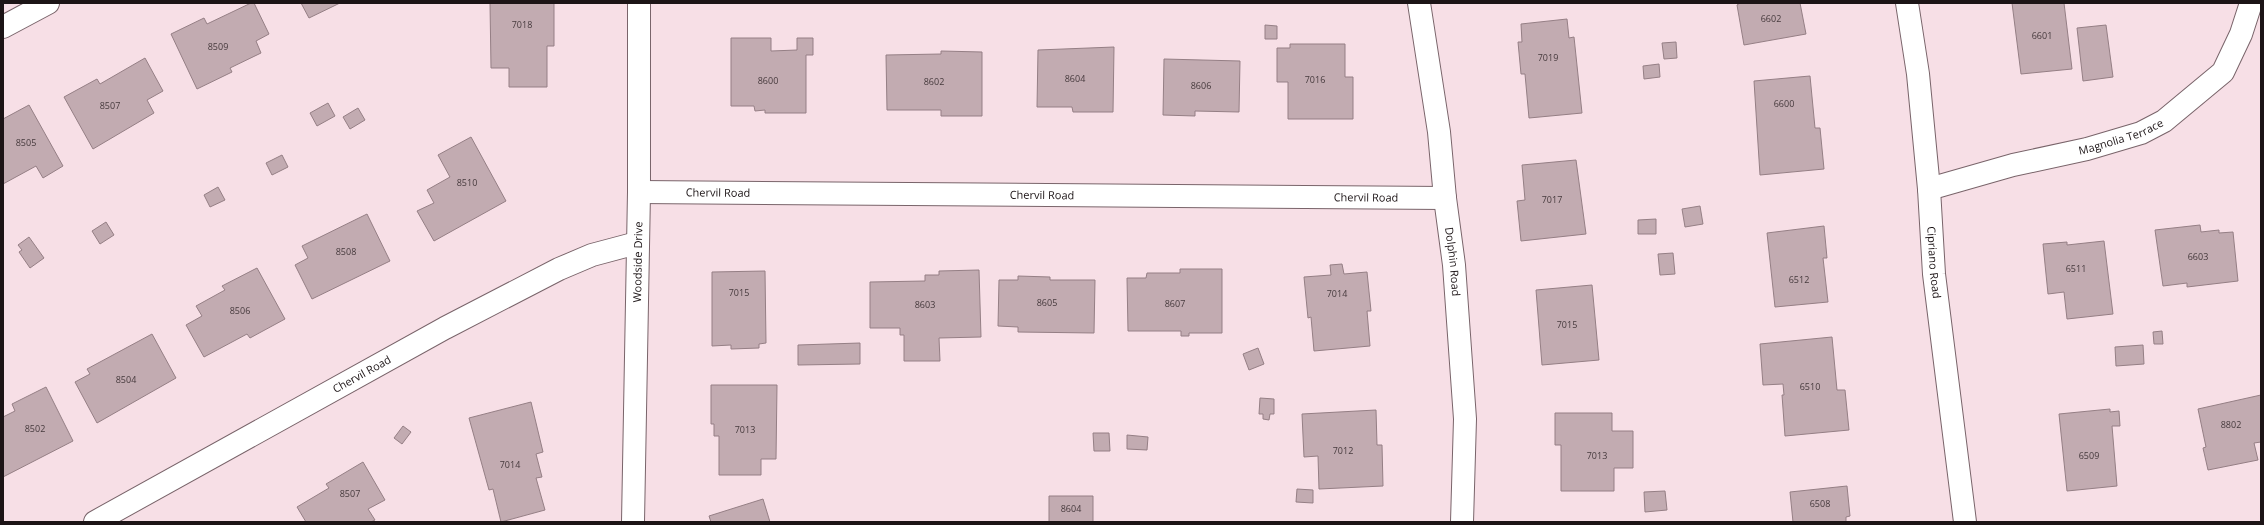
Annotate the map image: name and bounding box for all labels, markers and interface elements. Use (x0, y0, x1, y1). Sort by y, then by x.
house number: 6602 (1761, 12, 1781, 25)
house number: 7018 (512, 18, 532, 31)
house number: 6601 (2032, 29, 2052, 42)
house number: 8509 (208, 40, 228, 53)
house number: 7019 (1538, 51, 1558, 64)
house number: 8604 (1065, 72, 1085, 85)
house number: 7016 (1305, 73, 1325, 86)
house number: 8600 (758, 74, 778, 87)
house number: 8602 (924, 75, 944, 88)
house number: 8606 (1191, 79, 1211, 92)
house number: 6600 (1774, 97, 1794, 110)
house number: 8507 (100, 99, 120, 112)
street label: Magnolia Terrace (2077, 115, 2166, 158)
house number: 8505 (16, 136, 36, 149)
house number: 8510 (457, 176, 477, 189)
street label: Chervil Road (686, 184, 750, 200)
street label: Chervil Road (1010, 187, 1074, 202)
street label: Chervil Road (1334, 189, 1398, 205)
house number: 7017 (1542, 193, 1562, 206)
street label: Woodside Drive (629, 221, 645, 303)
street label: Dolphin Road (1442, 226, 1464, 297)
street label: Cipriano Road (1924, 226, 1945, 299)
house number: 8508 (336, 245, 356, 258)
house number: 6603 (2188, 250, 2208, 263)
house number: 6511 (2066, 262, 2086, 275)
house number: 6512 (1789, 273, 1809, 286)
house number: 7015 (729, 286, 749, 299)
house number: 7014 (1327, 287, 1347, 300)
house number: 8605 (1037, 296, 1057, 309)
house number: 8607 (1165, 297, 1185, 310)
house number: 8603 (915, 298, 935, 311)
house number: 8506 (230, 304, 250, 317)
house number: 7015 (1557, 318, 1577, 331)
street label: Chervil Road (330, 351, 393, 396)
house number: 8504 (116, 373, 136, 386)
house number: 6510 (1800, 380, 1820, 393)
house number: 8802 (2221, 418, 2241, 431)
house number: 8502 (25, 422, 45, 435)
house number: 7013 (735, 423, 755, 436)
house number: 7012 (1333, 444, 1353, 457)
house number: 7013 (1587, 449, 1607, 462)
house number: 6509 (2079, 449, 2099, 462)
house number: 7014 (500, 458, 520, 471)
house number: 8507 (340, 487, 360, 500)
house number: 6508 (1810, 497, 1830, 510)
house number: 8604 (1061, 502, 1081, 515)

